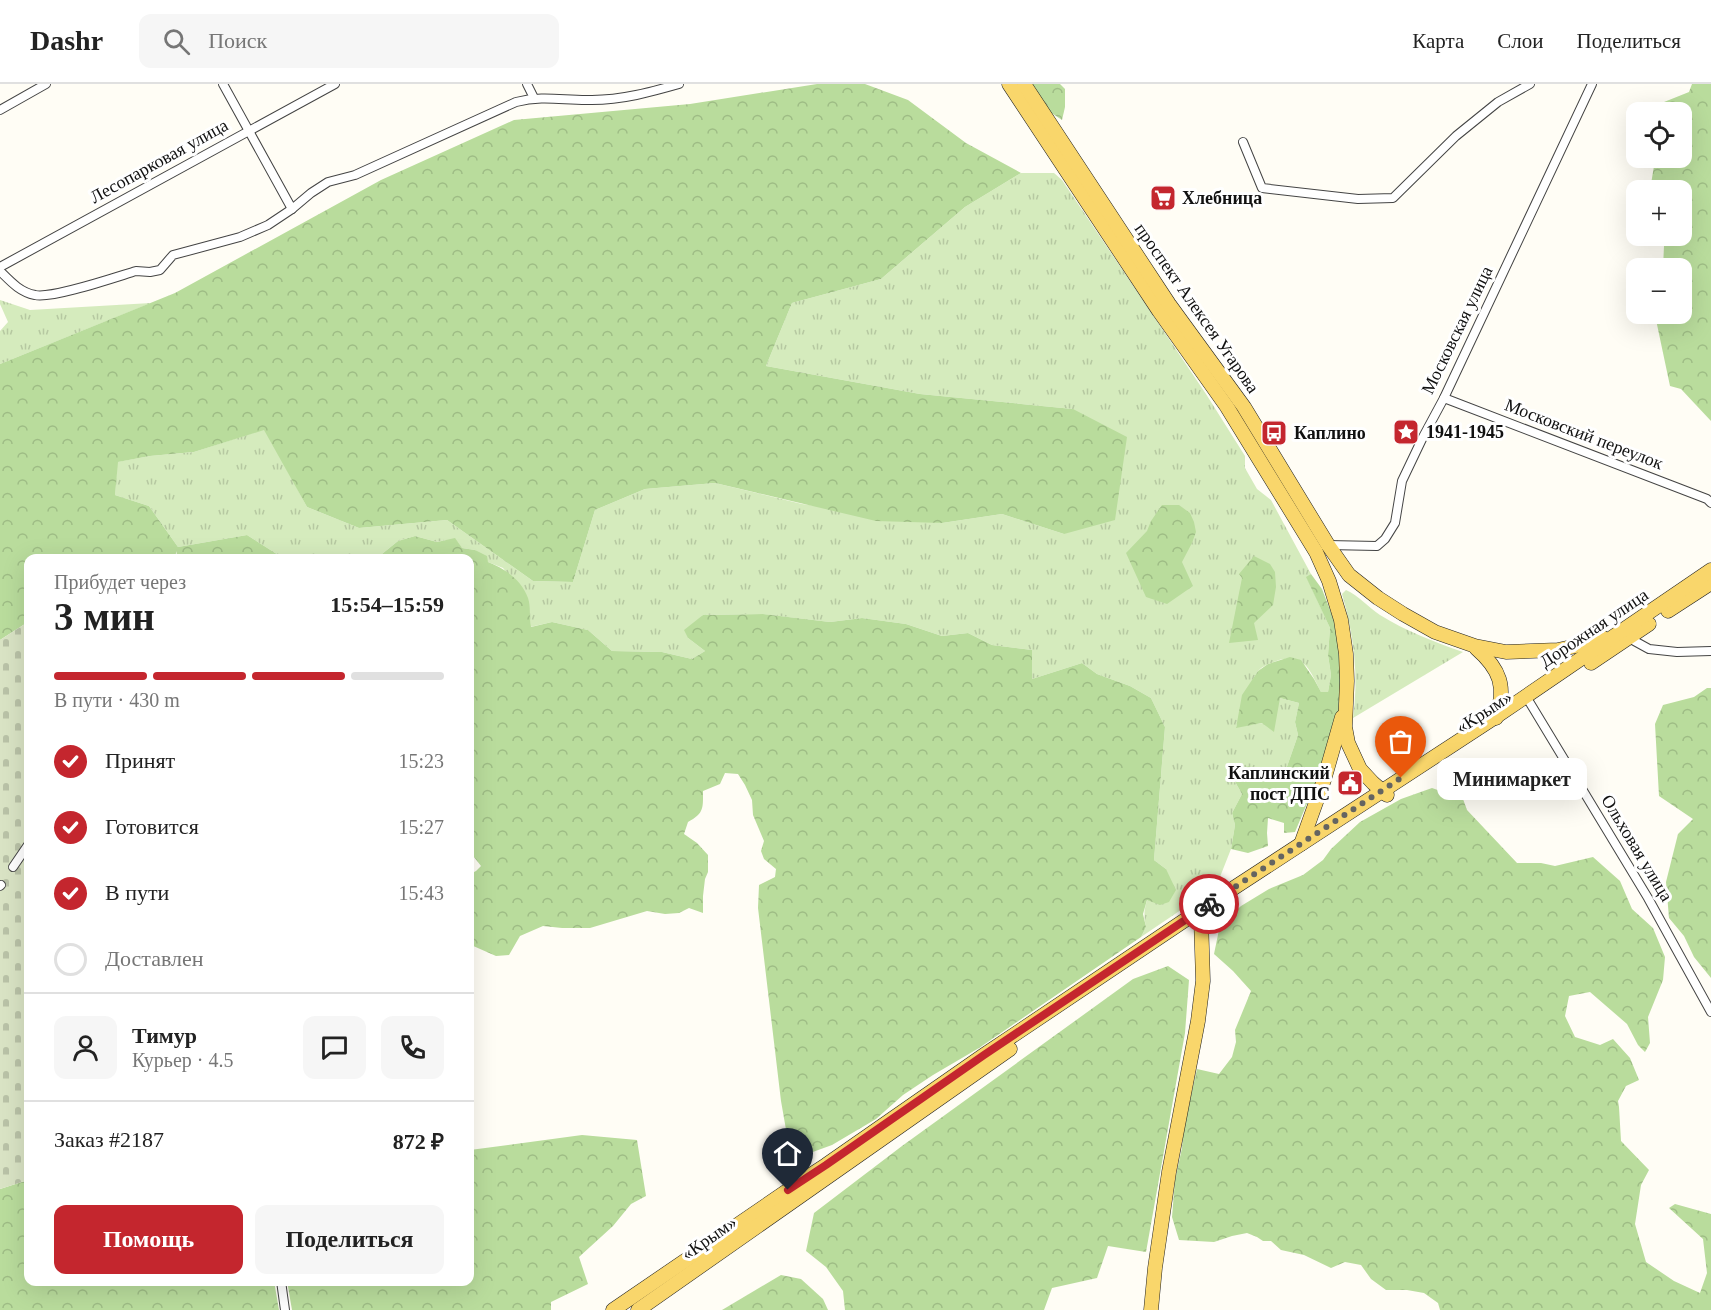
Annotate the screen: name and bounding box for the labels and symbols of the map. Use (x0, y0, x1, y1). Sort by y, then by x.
street label: Лесопарковая улица (87, 115, 231, 207)
supermarket icon: Хлебница (1148, 183, 1178, 213)
place label: Хлебница (1182, 188, 1262, 208)
street label: проспект Алексея Угарова (1131, 219, 1263, 397)
street label: Московская улица (1417, 263, 1497, 397)
street label: Московский переулок (1502, 395, 1666, 473)
place icon: 1941-1945 (1391, 417, 1421, 447)
bus stop icon: Каплино (1259, 418, 1289, 448)
place label: 1941-1945 (1426, 422, 1504, 442)
place label: Каплино (1294, 423, 1366, 443)
street label: Дорожная улица (1536, 584, 1652, 672)
street label: «Крым» (1452, 687, 1516, 737)
pin (1375, 716, 1426, 778)
callout: Минимаркет (1437, 757, 1587, 799)
place label: Каплинский пост ДПС (1228, 763, 1330, 804)
public building icon: Каплинский пост ДПС (1335, 768, 1365, 798)
street label: Ольховая улица (1597, 791, 1677, 905)
courier (1179, 874, 1239, 934)
pin (762, 1128, 813, 1190)
street label: «Крым» (678, 1212, 740, 1264)

